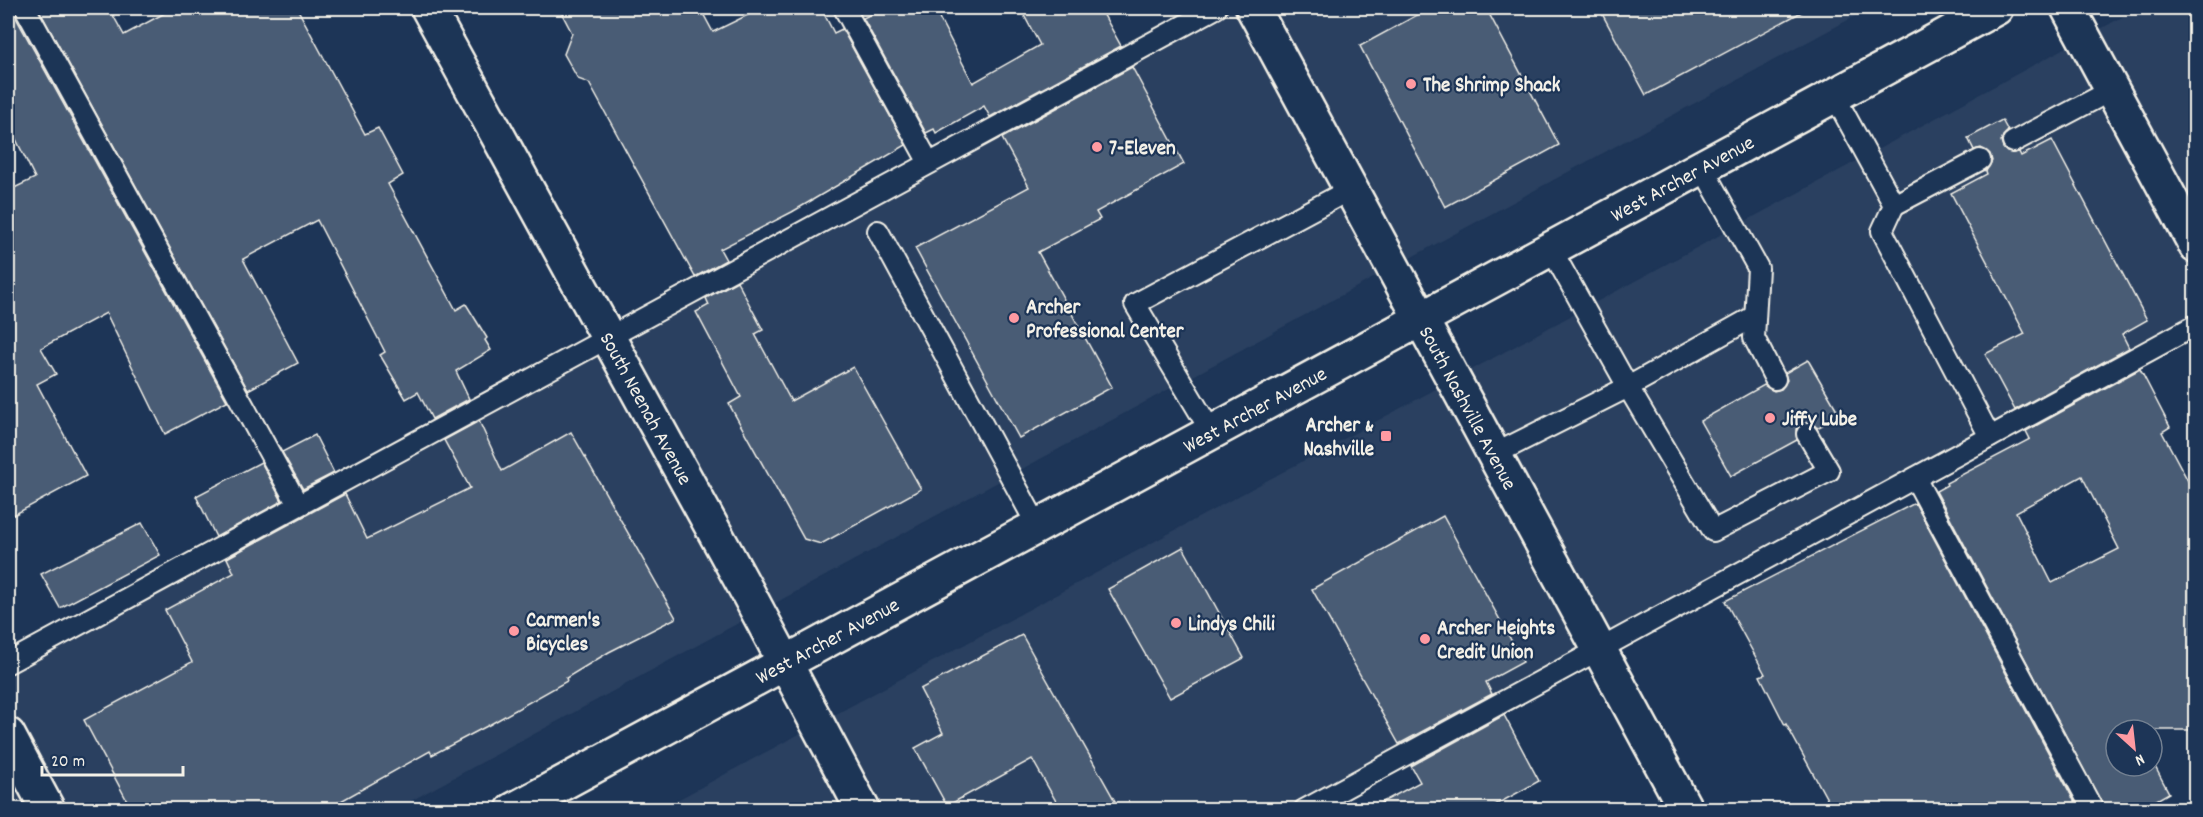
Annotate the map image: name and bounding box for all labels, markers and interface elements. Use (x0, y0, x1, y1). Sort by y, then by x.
place label: The Shrimp Shack (1423, 72, 1561, 102)
marker: The Shrimp Shack (1404, 77, 1418, 91)
street label: West Archer Avenue (1606, 129, 1761, 232)
place label: 7-Eleven (1109, 135, 1176, 165)
marker: 7-Eleven (1090, 140, 1104, 154)
place label: Archer Professional Center (1026, 294, 1185, 348)
marker: Archer Professional Center (1007, 311, 1021, 325)
street label: South Nashville Avenue (1409, 321, 1523, 496)
street label: South Neenah Avenue (590, 328, 698, 491)
street label: West Archer Avenue (1179, 361, 1333, 463)
place label: Jiffy Lube (1782, 406, 1857, 436)
marker: Jiffy Lube (1763, 411, 1777, 425)
place label: Archer & Nashville (1303, 412, 1374, 466)
marker: Archer & Nashville (1379, 429, 1393, 443)
street label: West Archer Avenue (751, 592, 906, 694)
place label: Carmen's Bicycles (526, 607, 601, 661)
place label: Lindys Chili (1188, 611, 1275, 641)
place label: Archer Heights Credit Union (1437, 615, 1556, 669)
marker: Lindys Chili (1169, 616, 1183, 630)
marker: Carmen's Bicycles (507, 624, 521, 638)
marker: Archer Heights Credit Union (1418, 632, 1432, 646)
north arrow (2104, 718, 2164, 778)
scale bar (42, 739, 183, 777)
text: N (2131, 747, 2148, 771)
text: 20 m (51, 750, 85, 775)

